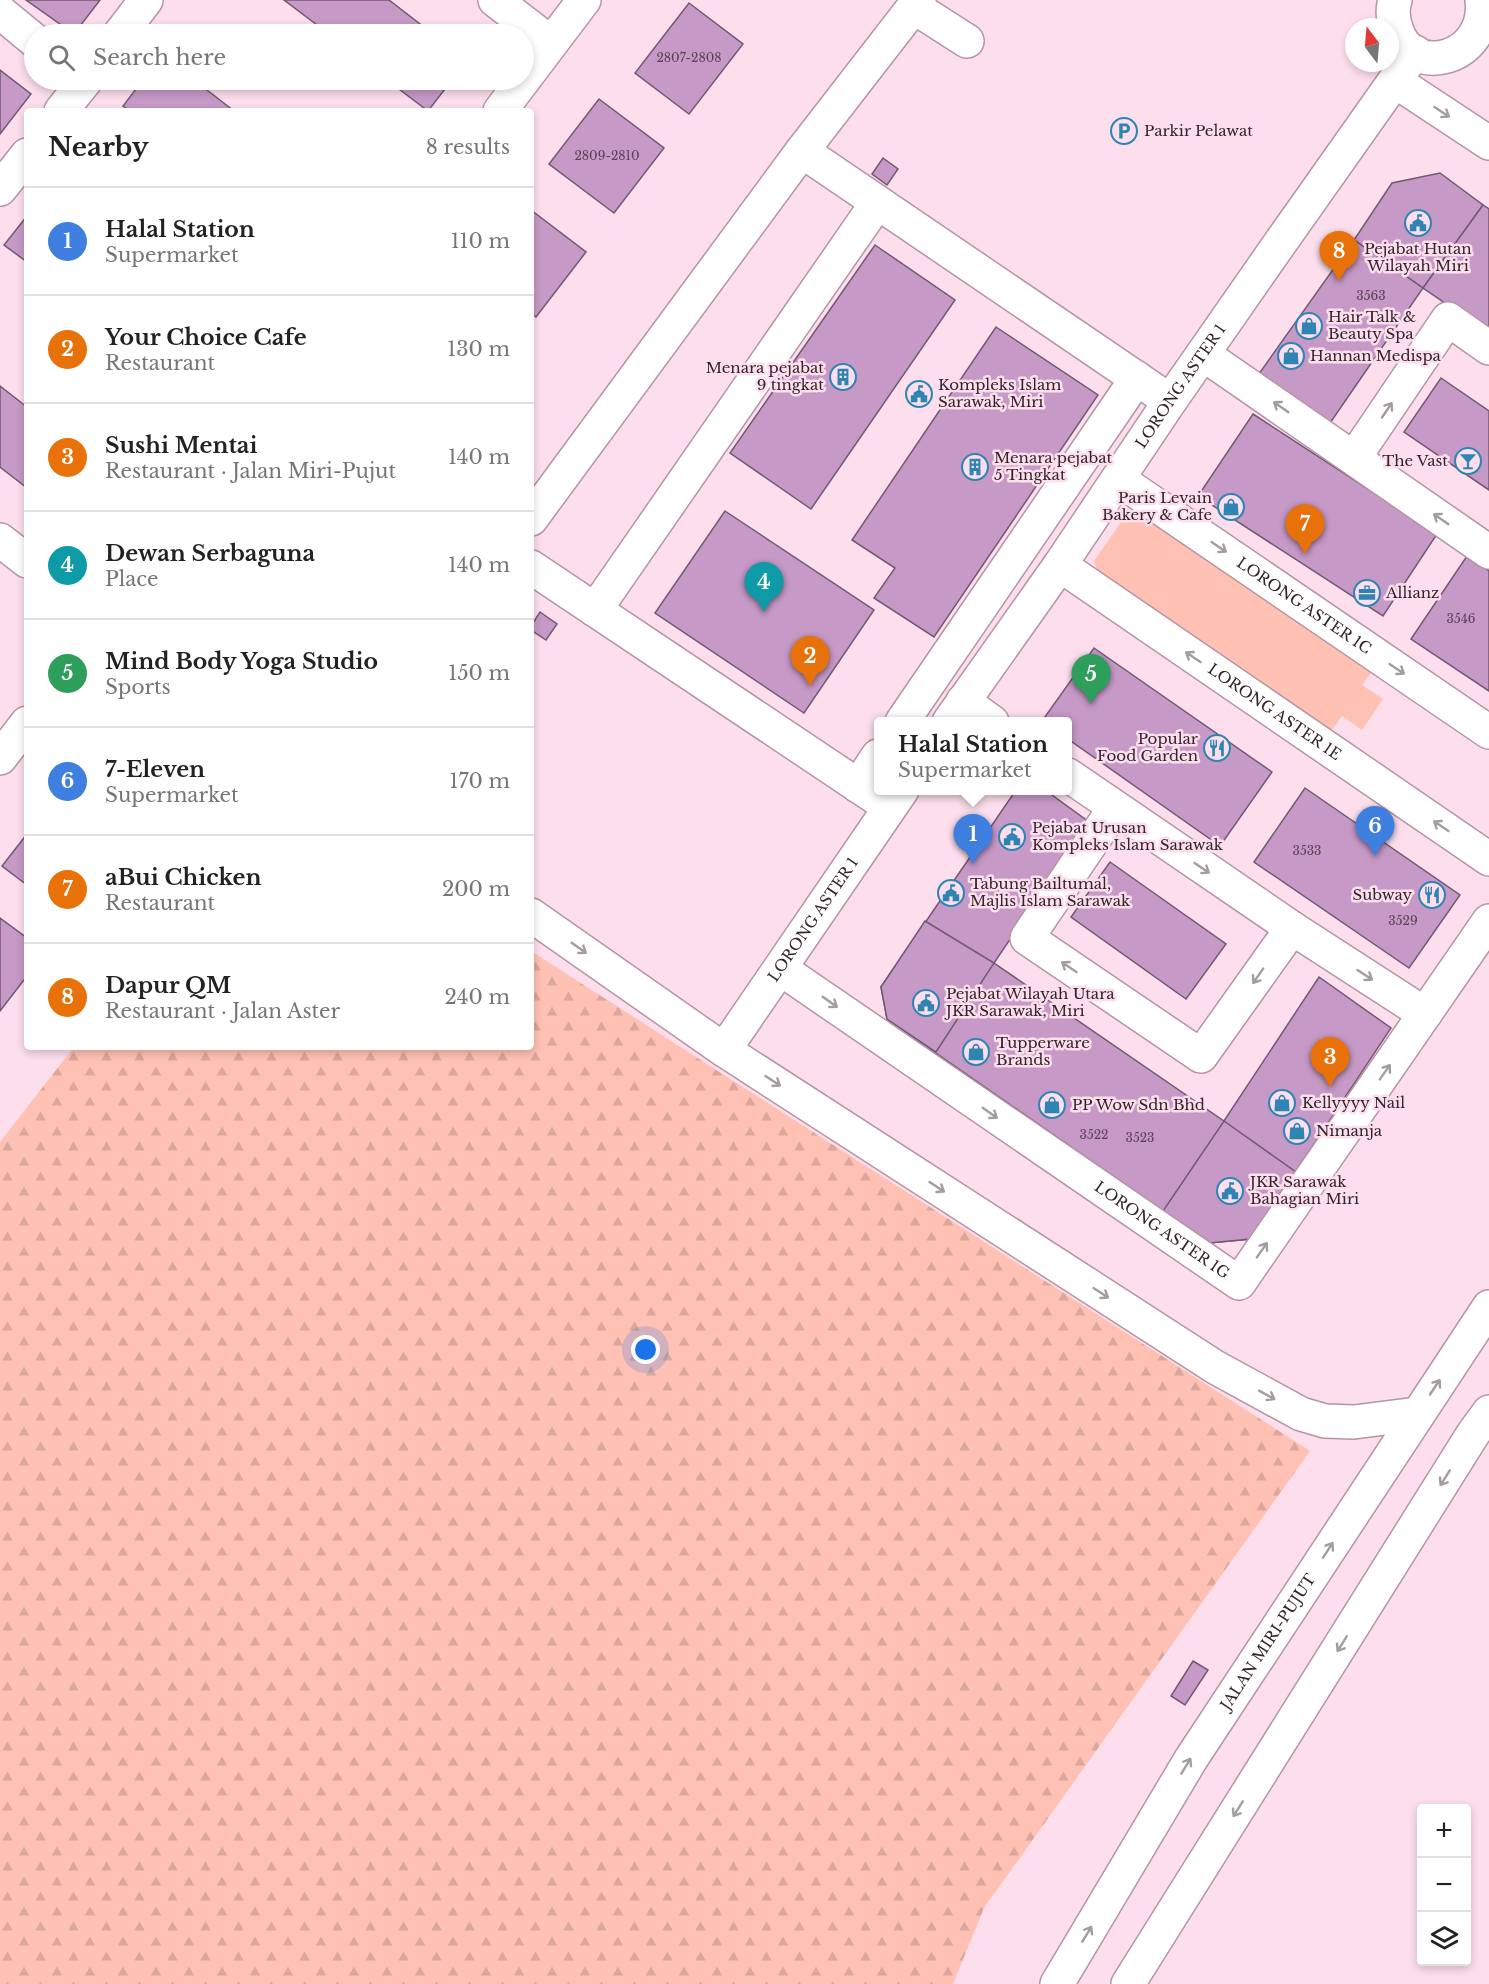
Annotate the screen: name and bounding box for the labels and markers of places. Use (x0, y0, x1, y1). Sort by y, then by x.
parking icon: Parkir Pelawat (1109, 116, 1139, 146)
place label: Parkir Pelawat (1144, 121, 1253, 140)
public building icon: Pejabat Hutan Wilayah Miri (1403, 208, 1433, 238)
pin: 8 (1320, 232, 1358, 281)
place label: Pejabat Hutan Wilayah Miri (1364, 239, 1472, 275)
place label: Hair Talk & Beauty Spa (1328, 307, 1416, 343)
shop icon: Hair Talk & Beauty Spa (1294, 311, 1324, 341)
shop icon: Hannan Medispa (1276, 341, 1306, 371)
place label: Hannan Medispa (1310, 346, 1442, 365)
place label: Menara pejabat 9 tingkat (706, 358, 824, 394)
building icon: Menara pejabat 9 tingkat (828, 362, 858, 392)
place label: Kompleks Islam Sarawak, Miri (938, 375, 1061, 411)
public building icon: Kompleks Islam Sarawak, Miri (904, 379, 934, 409)
bar icon: The Vast (1453, 446, 1483, 476)
place label: Menara pejabat 5 Tingkat (994, 448, 1113, 484)
place label: The Vast (1382, 451, 1448, 470)
building icon: Menara pejabat 5 Tingkat (960, 452, 990, 482)
place label: Paris Levain Bakery & Cafe (1102, 488, 1212, 524)
shop icon: Paris Levain Bakery & Cafe (1216, 492, 1246, 522)
pin: 7 (1286, 504, 1324, 554)
pin: 4 (744, 562, 783, 612)
office icon: Allianz (1352, 578, 1382, 608)
place label: Allianz (1385, 583, 1439, 602)
pin: 2 (790, 636, 830, 686)
pin: 5 (1072, 654, 1110, 704)
place label: Popular Food Garden (1097, 729, 1199, 765)
restaurant icon: Popular Food Garden (1202, 733, 1232, 763)
pin: 6 (1356, 806, 1394, 856)
pin: 1 (954, 814, 992, 864)
place label: Pejabat Urusan Kompleks Islam Sarawak (1032, 818, 1224, 854)
public building icon: Pejabat Urusan Kompleks Islam Sarawak (997, 822, 1027, 852)
place label: Tabung Bailtumal, Majlis Islam Sarawak (970, 874, 1131, 910)
public building icon: Tabung Bailtumal, Majlis Islam Sarawak (936, 878, 966, 908)
restaurant icon: Subway (1417, 880, 1447, 910)
place label: Subway (1353, 885, 1412, 904)
place label: Pejabat Wilayah Utara JKR Sarawak, Miri (944, 984, 1115, 1020)
public building icon: Pejabat Wilayah Utara JKR Sarawak, Miri (911, 988, 941, 1018)
place label: Tupperware Brands (996, 1033, 1090, 1069)
shop icon: Tupperware Brands (961, 1037, 991, 1067)
pin: 3 (1310, 1038, 1350, 1087)
shop icon: Kellyyyy Nail (1267, 1088, 1297, 1118)
shop icon: PP Wow Sdn Bhd (1037, 1090, 1067, 1120)
place label: Kellyyyy Nail (1302, 1093, 1405, 1112)
place label: PP Wow Sdn Bhd (1072, 1095, 1205, 1114)
shop icon: Nimanja (1282, 1116, 1312, 1146)
place label: Nimanja (1316, 1121, 1383, 1140)
place label: JKR Sarawak Bahagian Miri (1248, 1172, 1359, 1208)
public building icon: JKR Sarawak Bahagian Miri (1215, 1176, 1245, 1206)

